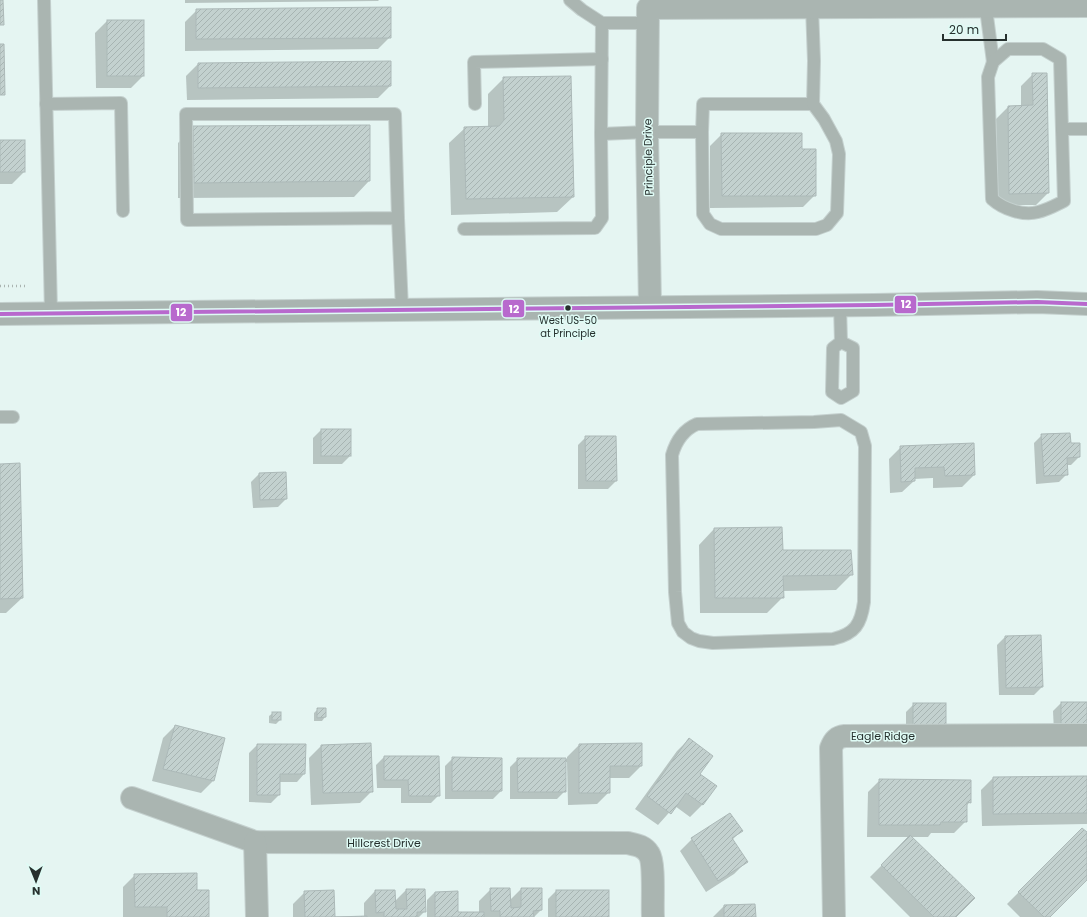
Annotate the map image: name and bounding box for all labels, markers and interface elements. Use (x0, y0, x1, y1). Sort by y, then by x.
scale bar (943, 16, 1006, 42)
text: 20 m (949, 21, 979, 38)
street label: Principle Drive (639, 118, 657, 196)
line badge: 12 (894, 295, 917, 314)
text: 12 (901, 296, 911, 312)
line badge: 12 (502, 299, 525, 318)
text: 12 (509, 301, 519, 317)
line badge: 12 (170, 303, 193, 322)
marker: West US-50 at Principle (563, 303, 573, 313)
text: 12 (176, 304, 186, 320)
place label: West US-50 at Principle (539, 313, 597, 341)
street label: Eagle Ridge (851, 728, 915, 744)
street label: Hillcrest Drive (347, 835, 421, 851)
north arrow (16, 861, 56, 901)
text: N (32, 883, 40, 899)

